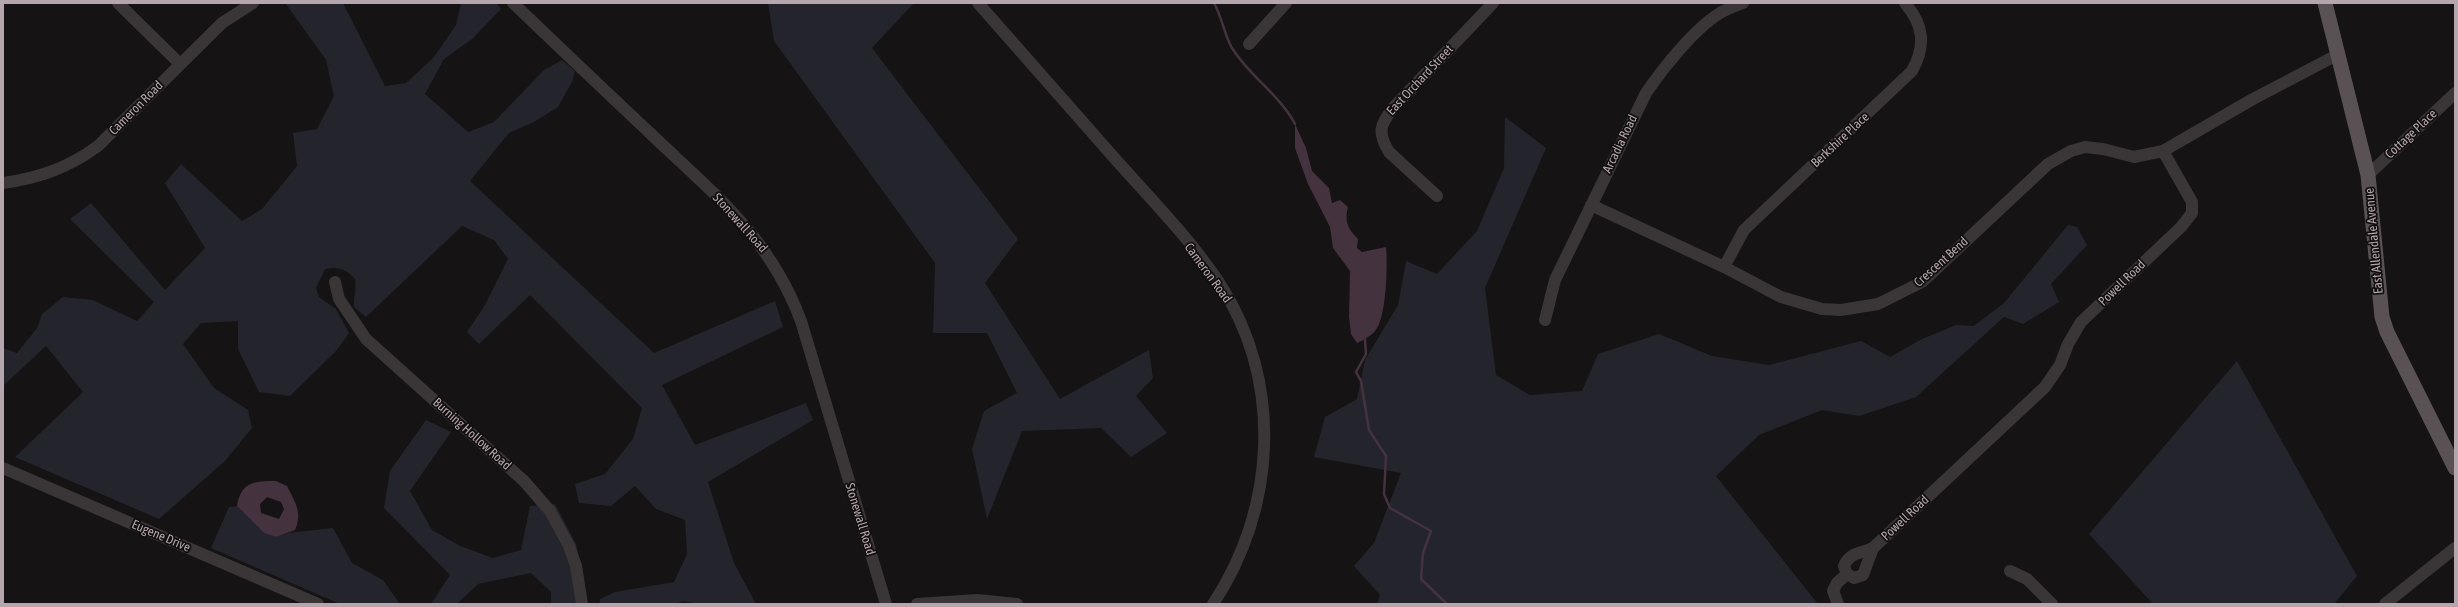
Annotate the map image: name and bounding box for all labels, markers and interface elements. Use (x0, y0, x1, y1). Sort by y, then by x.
street label: East Orchard Street (1383, 42, 1457, 118)
street label: Cameron Road (106, 78, 166, 138)
street label: Cottage Place (2382, 106, 2440, 162)
street label: Berkshire Place (1808, 109, 1872, 171)
street label: Arcadia Road (1599, 112, 1641, 176)
street label: East Allendale Avenue (2362, 187, 2386, 295)
street label: Stonewall Road (709, 190, 771, 256)
street label: Crescent Bend (1911, 234, 1971, 290)
street label: Cameron Road (1181, 240, 1235, 306)
street label: Powell Road (2095, 257, 2149, 309)
street label: Burning Hollow Road (430, 395, 514, 473)
street label: Stonewall Road (842, 481, 878, 557)
street label: Powell Road (1878, 492, 1932, 544)
street label: Eugene Drive (129, 517, 193, 555)

